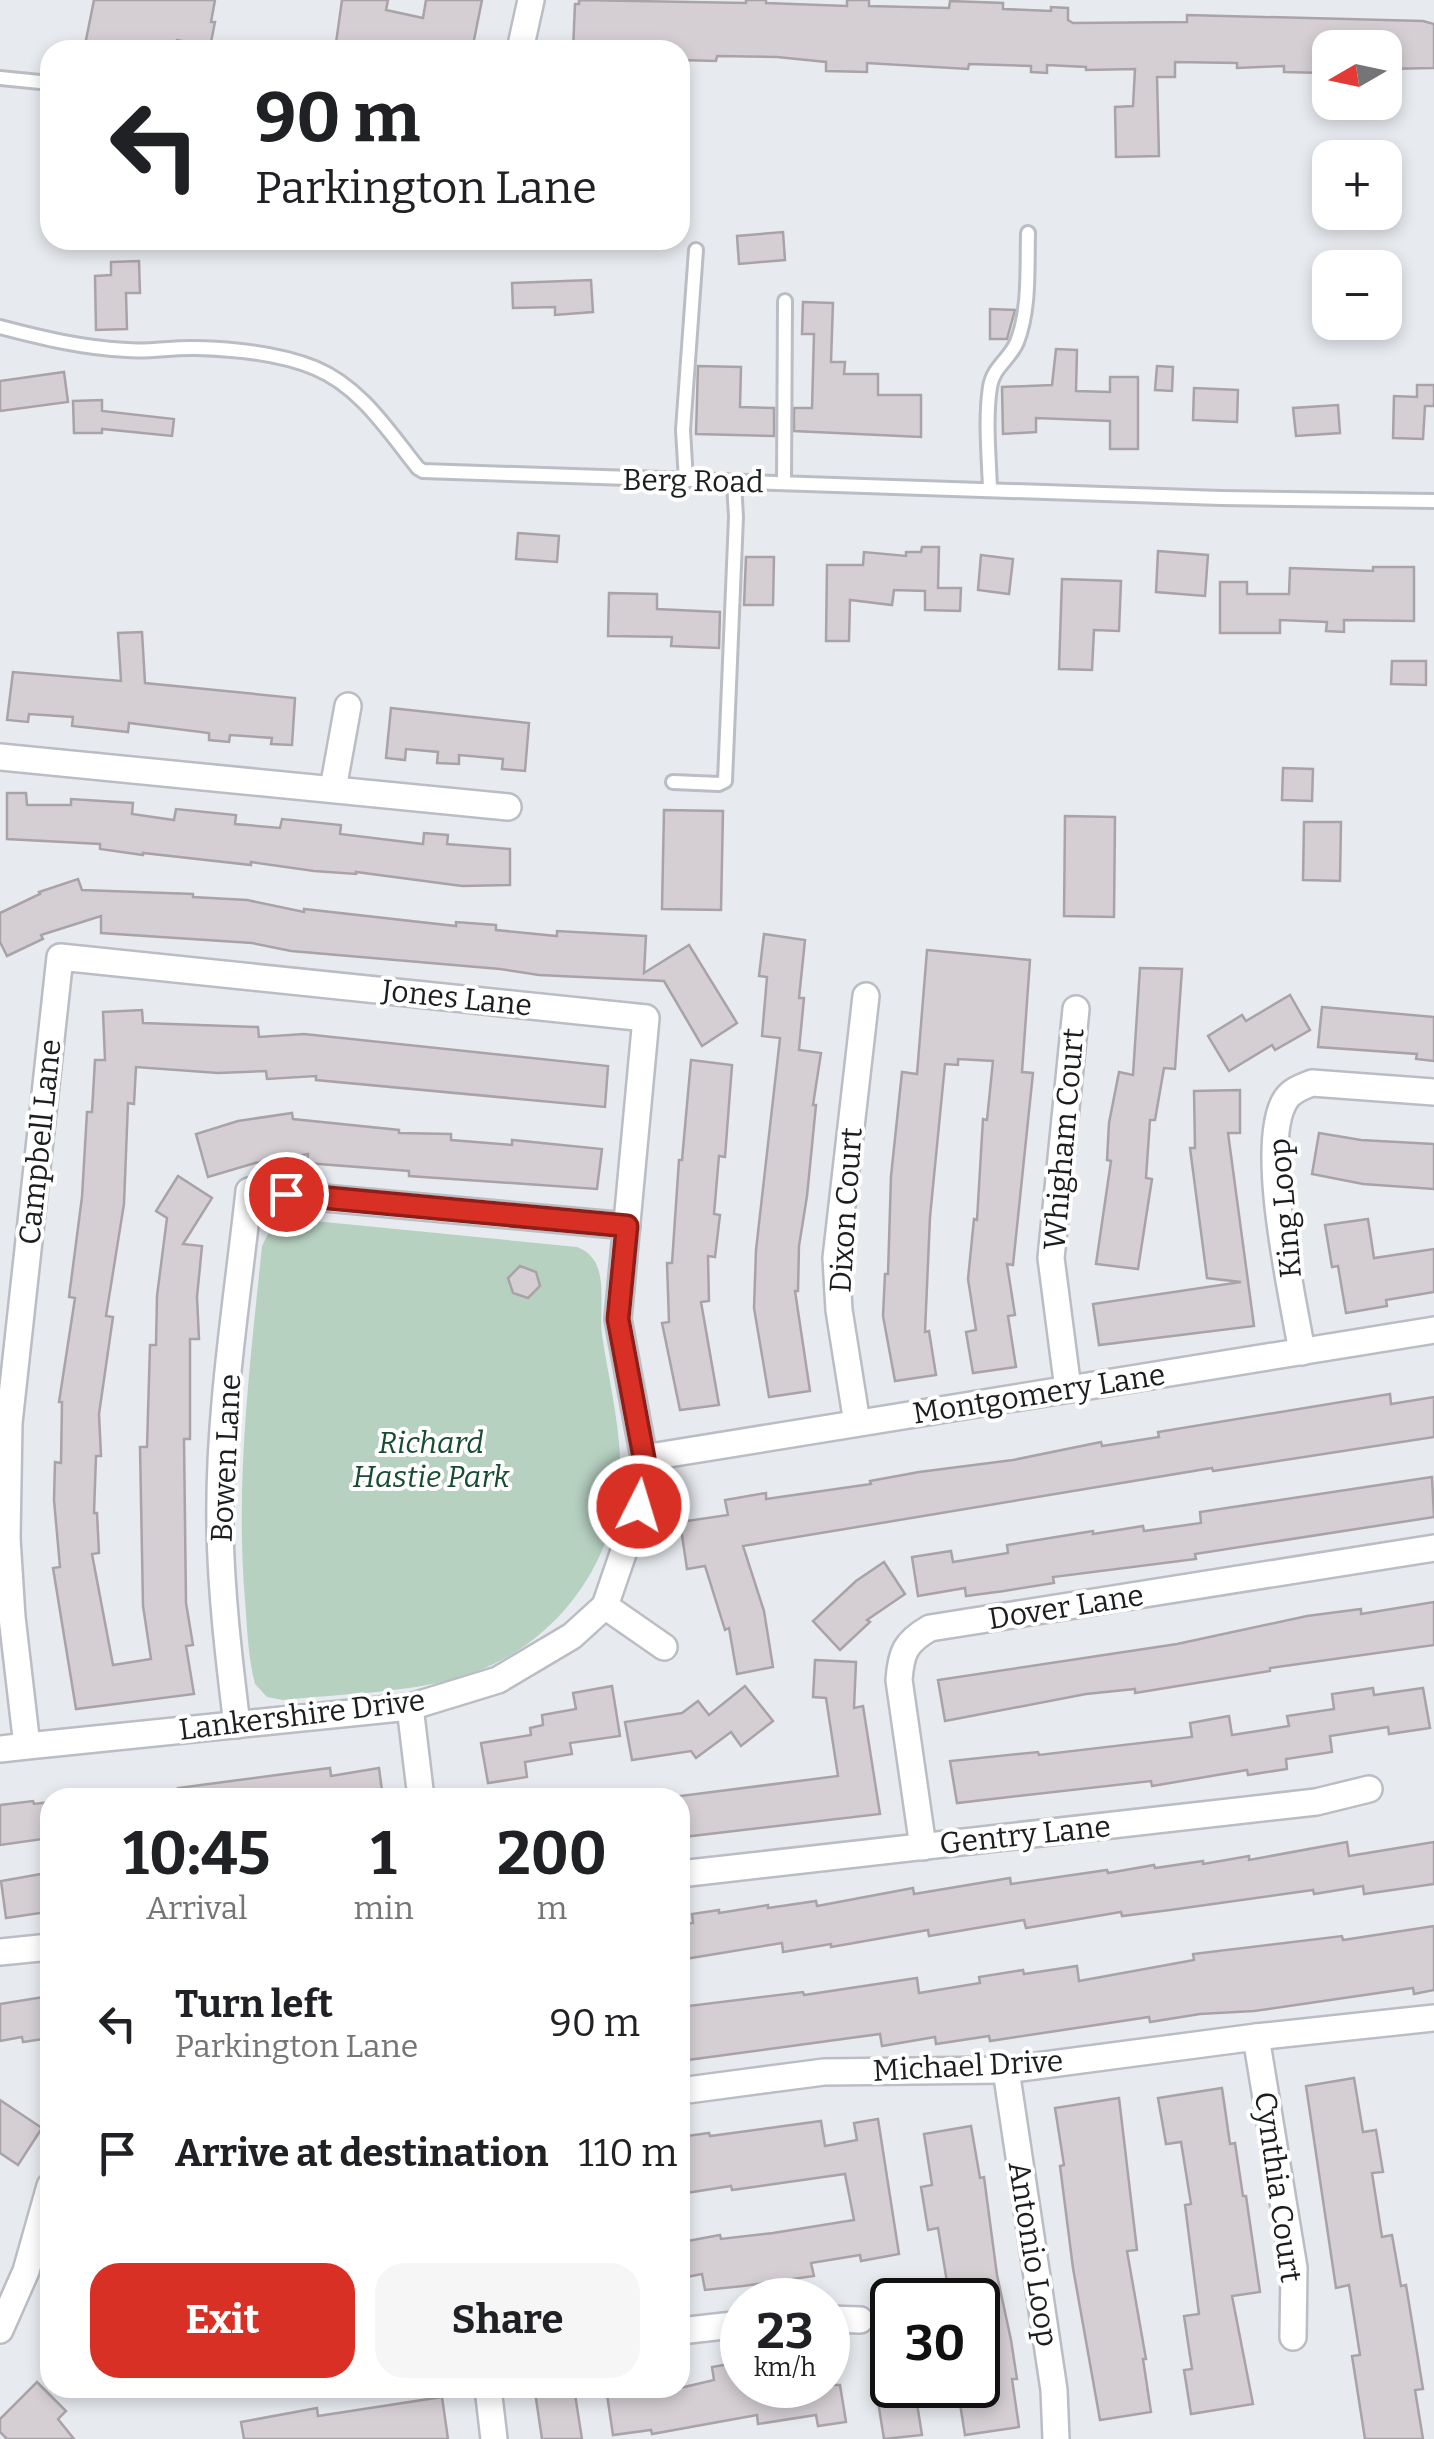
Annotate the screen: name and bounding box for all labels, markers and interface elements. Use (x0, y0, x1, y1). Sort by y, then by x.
north arrow (1312, 30, 1402, 120)
map controls (1312, 30, 1402, 340)
text: 90 m (255, 76, 420, 160)
icon: left (90, 80, 220, 210)
button: + (1312, 140, 1402, 230)
text: Parkington Lane (255, 161, 597, 215)
button: − (1312, 250, 1402, 340)
street label: Berg Road (622, 462, 764, 500)
street label: Jones Lane (379, 972, 534, 1024)
street label: Whigham Court (1036, 1026, 1092, 1251)
street label: Campbell Lane (11, 1037, 69, 1247)
street label: Dixon Court (822, 1126, 870, 1294)
street label: King Loop (1261, 1137, 1309, 1279)
pin (244, 1152, 329, 1237)
icon: arrive (259, 1167, 314, 1222)
street label: Montgomery Lane (910, 1356, 1168, 1432)
street label: Bowen Lane (204, 1373, 248, 1543)
park label: Richard Hastie Park (352, 1425, 510, 1495)
position arrow (587, 1454, 691, 1558)
street label: Dover Lane (986, 1577, 1146, 1637)
street label: Lankershire Drive (177, 1682, 427, 1748)
street label: Gentry Lane (938, 1808, 1112, 1862)
text: 10:45 (123, 1818, 270, 1890)
text: 1 (371, 1818, 397, 1890)
text: 200 (497, 1818, 607, 1890)
text: Arrival (146, 1889, 247, 1927)
text: min (354, 1889, 414, 1927)
text: m (537, 1889, 567, 1927)
text: Turn left (175, 1981, 333, 2027)
icon: left (90, 1996, 145, 2051)
text: 90 m (550, 2000, 640, 2046)
text: Parkington Lane (175, 2027, 418, 2065)
street label: Michael Drive (872, 2043, 1064, 2089)
street label: Cynthia Court (1247, 2089, 1309, 2285)
icon: arrive (90, 2126, 145, 2181)
text: Arrive at destination (175, 2130, 548, 2176)
text: 110 m (578, 2130, 677, 2176)
street label: Antonio Loop (1001, 2159, 1065, 2349)
button: Exit (90, 2263, 355, 2378)
button: Share (375, 2263, 640, 2378)
speed limit sign: 30 (870, 2278, 1000, 2408)
text: 23 (757, 2301, 813, 2361)
text: km/h (754, 2353, 816, 2383)

